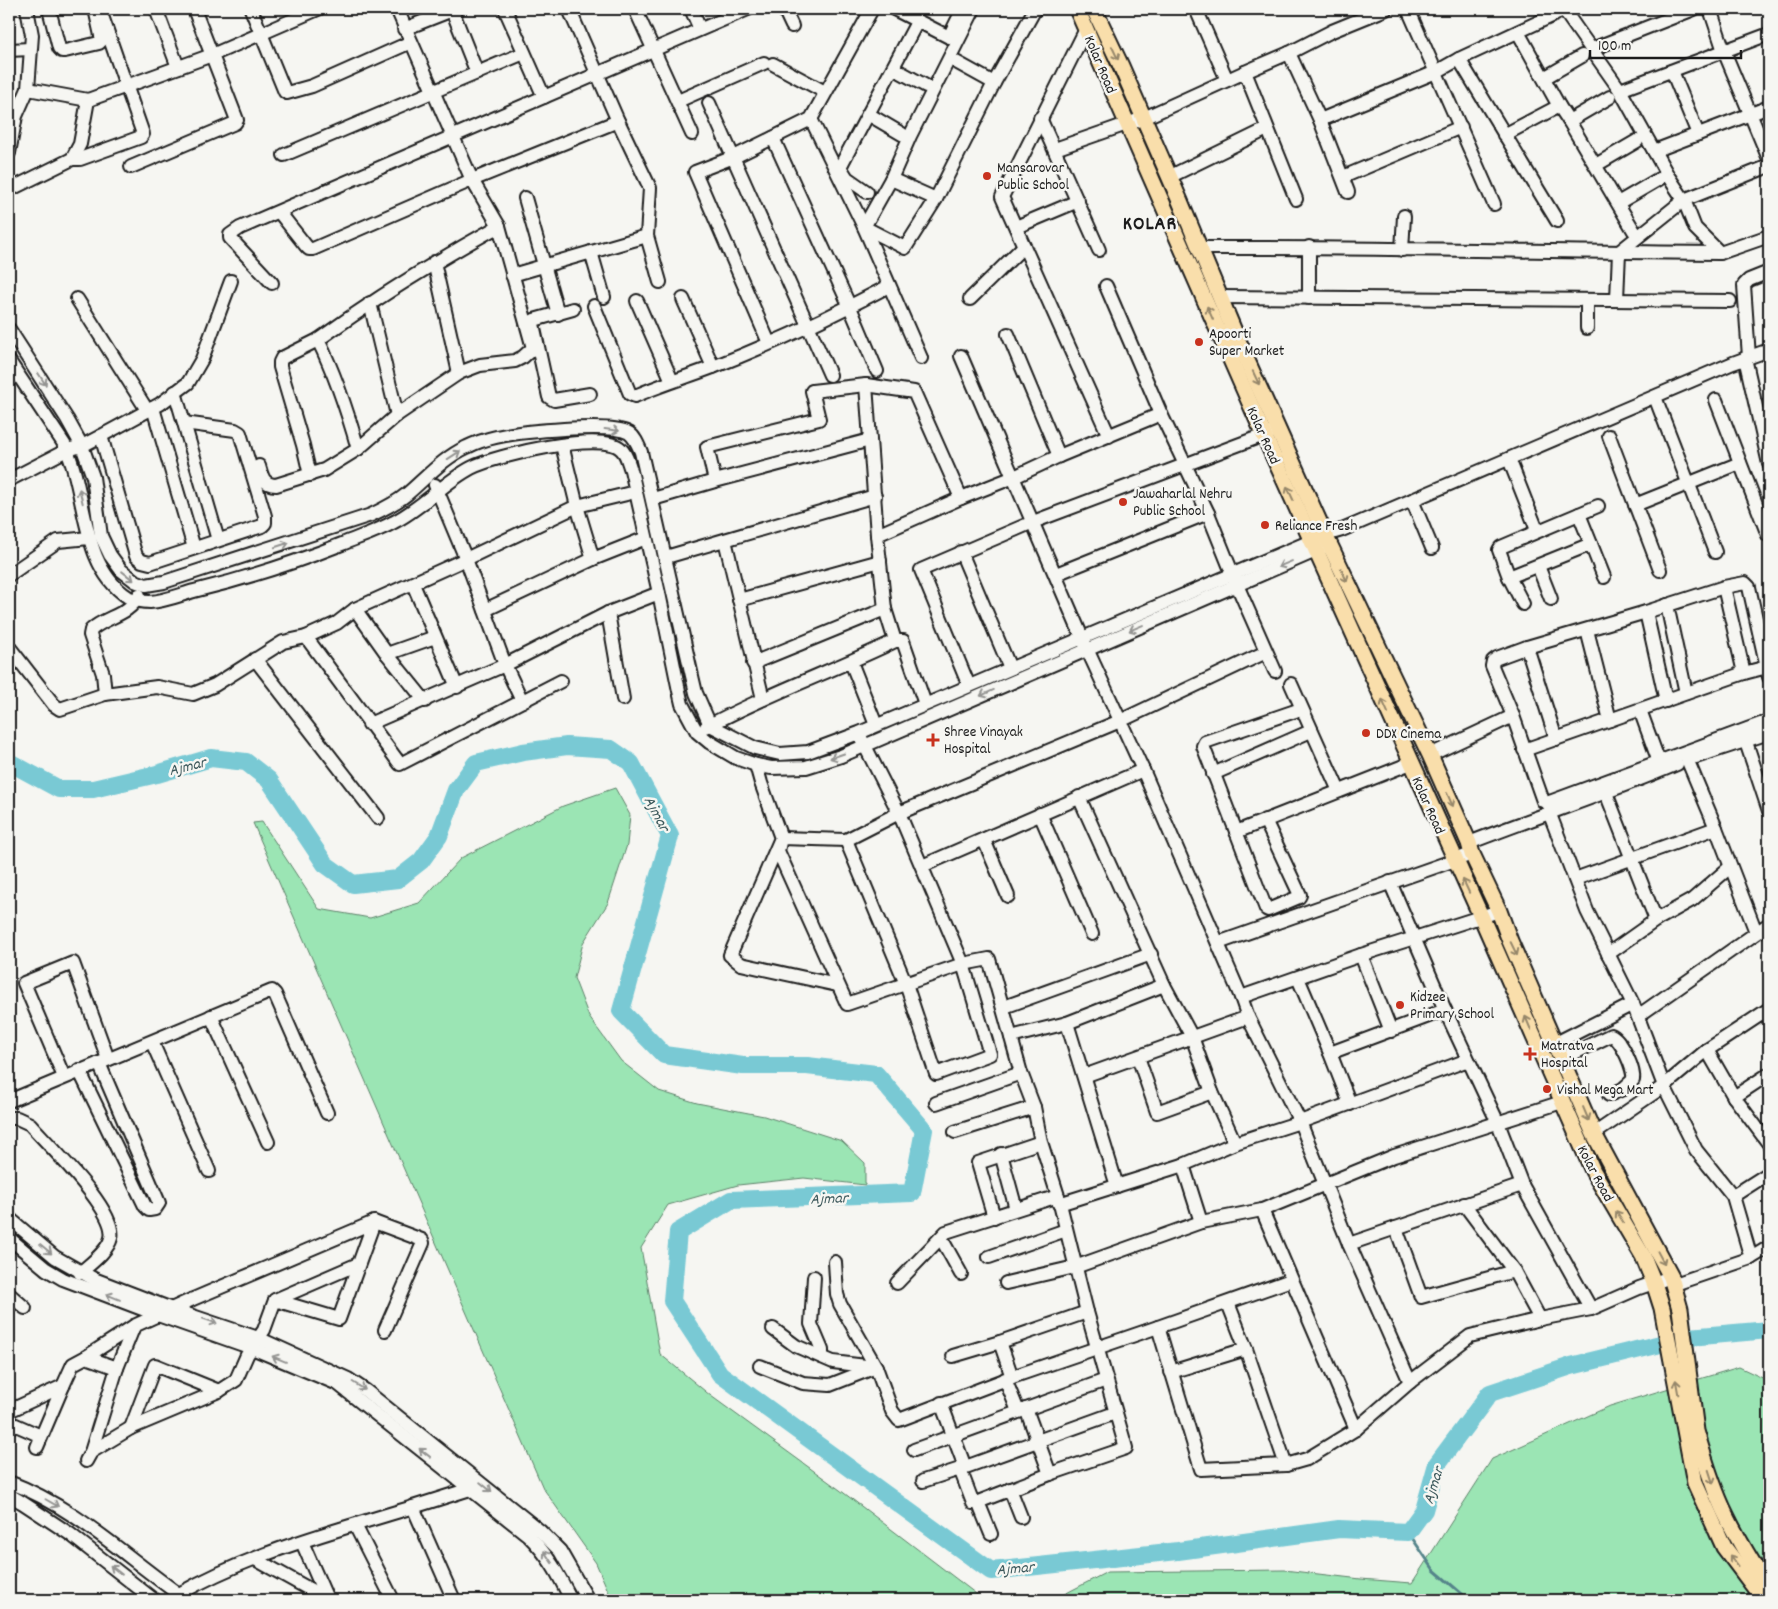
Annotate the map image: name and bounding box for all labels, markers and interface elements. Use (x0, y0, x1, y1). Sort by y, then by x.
scale bar (1590, 28, 1742, 60)
street label: Kolar Road (1077, 32, 1121, 97)
text: 100 m (1598, 36, 1631, 58)
one-way arrow (1111, 45, 1120, 60)
place label: Mansarovar Public School (997, 158, 1069, 197)
marker: Mansarovar Public School (981, 170, 993, 182)
district label: KOLAR (1123, 211, 1177, 239)
one-way arrow (1205, 306, 1215, 321)
place label: Apoorti Super Market (1209, 324, 1285, 363)
marker: Apoorti Super Market (1193, 336, 1205, 348)
one-way arrow (1252, 370, 1261, 385)
one-way arrow (37, 371, 47, 385)
street label: Kolar Road (1240, 403, 1285, 468)
one-way arrow (604, 425, 620, 435)
one-way arrow (447, 450, 461, 460)
place label: Jawaharlal Nehru Public School (1133, 484, 1232, 523)
one-way arrow (1285, 486, 1295, 501)
one-way arrow (76, 488, 85, 504)
marker: Jawaharlal Nehru Public School (1117, 496, 1129, 508)
place label: Reliance Fresh (1275, 516, 1357, 538)
marker: Reliance Fresh (1259, 519, 1271, 531)
one-way arrow (273, 539, 289, 549)
one-way arrow (1278, 560, 1293, 570)
one-way arrow (1340, 567, 1349, 582)
one-way arrow (121, 570, 134, 581)
one-way arrow (1129, 624, 1144, 634)
one-way arrow (980, 688, 995, 698)
one-way arrow (1380, 699, 1390, 714)
place label: Shree Vinayak Hospital (944, 722, 1023, 761)
place label: DDX Cinema (1376, 724, 1442, 746)
marker: DDX Cinema (1360, 727, 1372, 739)
marker: Shree Vinayak Hospital (926, 733, 940, 747)
water label: Ajmar (167, 751, 211, 783)
one-way arrow (830, 752, 846, 762)
street label: Kolar Road (1405, 773, 1450, 838)
water label: Ajmar (637, 792, 676, 838)
one-way arrow (1445, 792, 1455, 807)
one-way arrow (1461, 879, 1471, 894)
one-way arrow (1509, 941, 1519, 956)
place label: Kidzee Primary School (1410, 987, 1494, 1026)
marker: Kidzee Primary School (1394, 999, 1406, 1011)
one-way arrow (1522, 1016, 1532, 1031)
place label: Matratva Hospital (1541, 1036, 1595, 1075)
marker: Matratva Hospital (1523, 1047, 1537, 1061)
place label: Vishal Mega Mart (1557, 1080, 1654, 1102)
marker: Vishal Mega Mart (1541, 1083, 1553, 1095)
one-way arrow (1581, 1106, 1591, 1121)
street label: Kolar Road (1570, 1142, 1618, 1206)
water label: Ajmar (810, 1187, 850, 1212)
one-way arrow (1615, 1210, 1625, 1224)
one-way arrow (39, 1244, 52, 1255)
one-way arrow (1657, 1250, 1666, 1265)
one-way arrow (106, 1292, 121, 1301)
one-way arrow (202, 1317, 218, 1327)
one-way arrow (272, 1354, 287, 1363)
one-way arrow (1671, 1380, 1681, 1396)
one-way arrow (351, 1382, 365, 1392)
one-way arrow (418, 1447, 431, 1458)
water label: Ajmar (1418, 1463, 1451, 1507)
one-way arrow (1707, 1469, 1716, 1485)
one-way arrow (479, 1481, 492, 1492)
one-way arrow (45, 1499, 59, 1509)
one-way arrow (543, 1551, 553, 1565)
one-way arrow (1729, 1555, 1740, 1568)
water label: Ajmar (996, 1556, 1037, 1583)
one-way arrow (110, 1565, 123, 1576)

